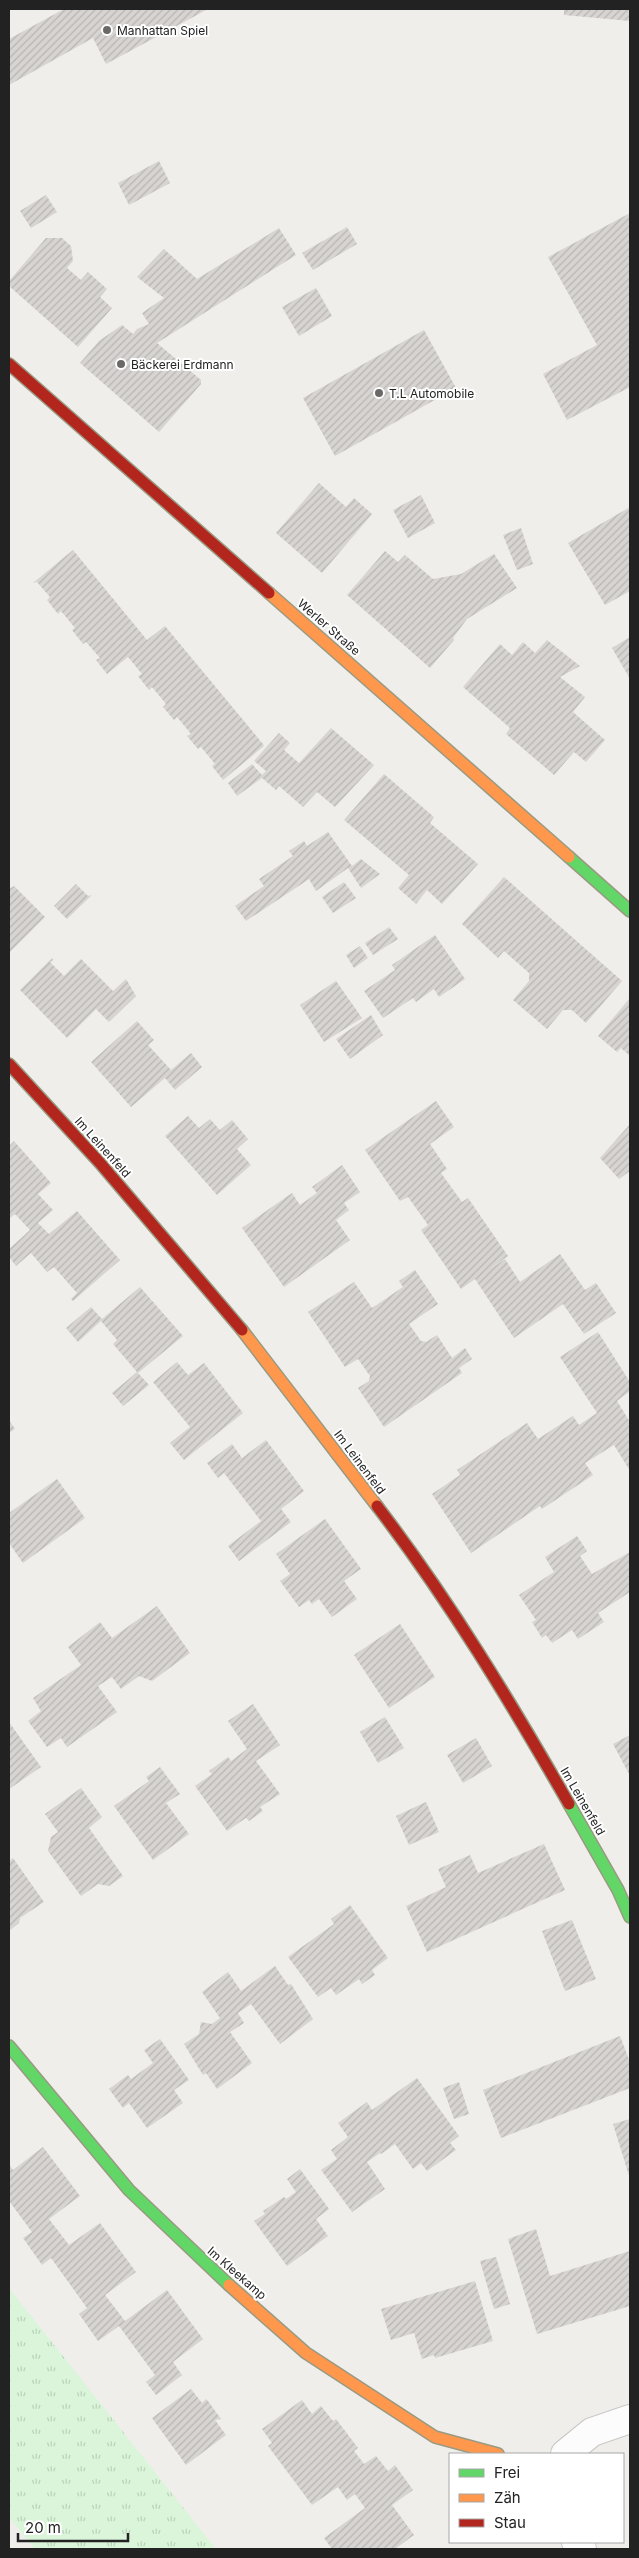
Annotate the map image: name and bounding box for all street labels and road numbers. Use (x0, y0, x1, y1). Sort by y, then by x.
street label: Werler Straße (295, 596, 363, 658)
street label: Im Leinenfeld (72, 1114, 134, 1180)
street label: Im Leinenfeld (331, 1427, 389, 1497)
street label: Im Leinenfeld (557, 1764, 609, 1838)
street label: Im Kleekamp (204, 2243, 270, 2303)

